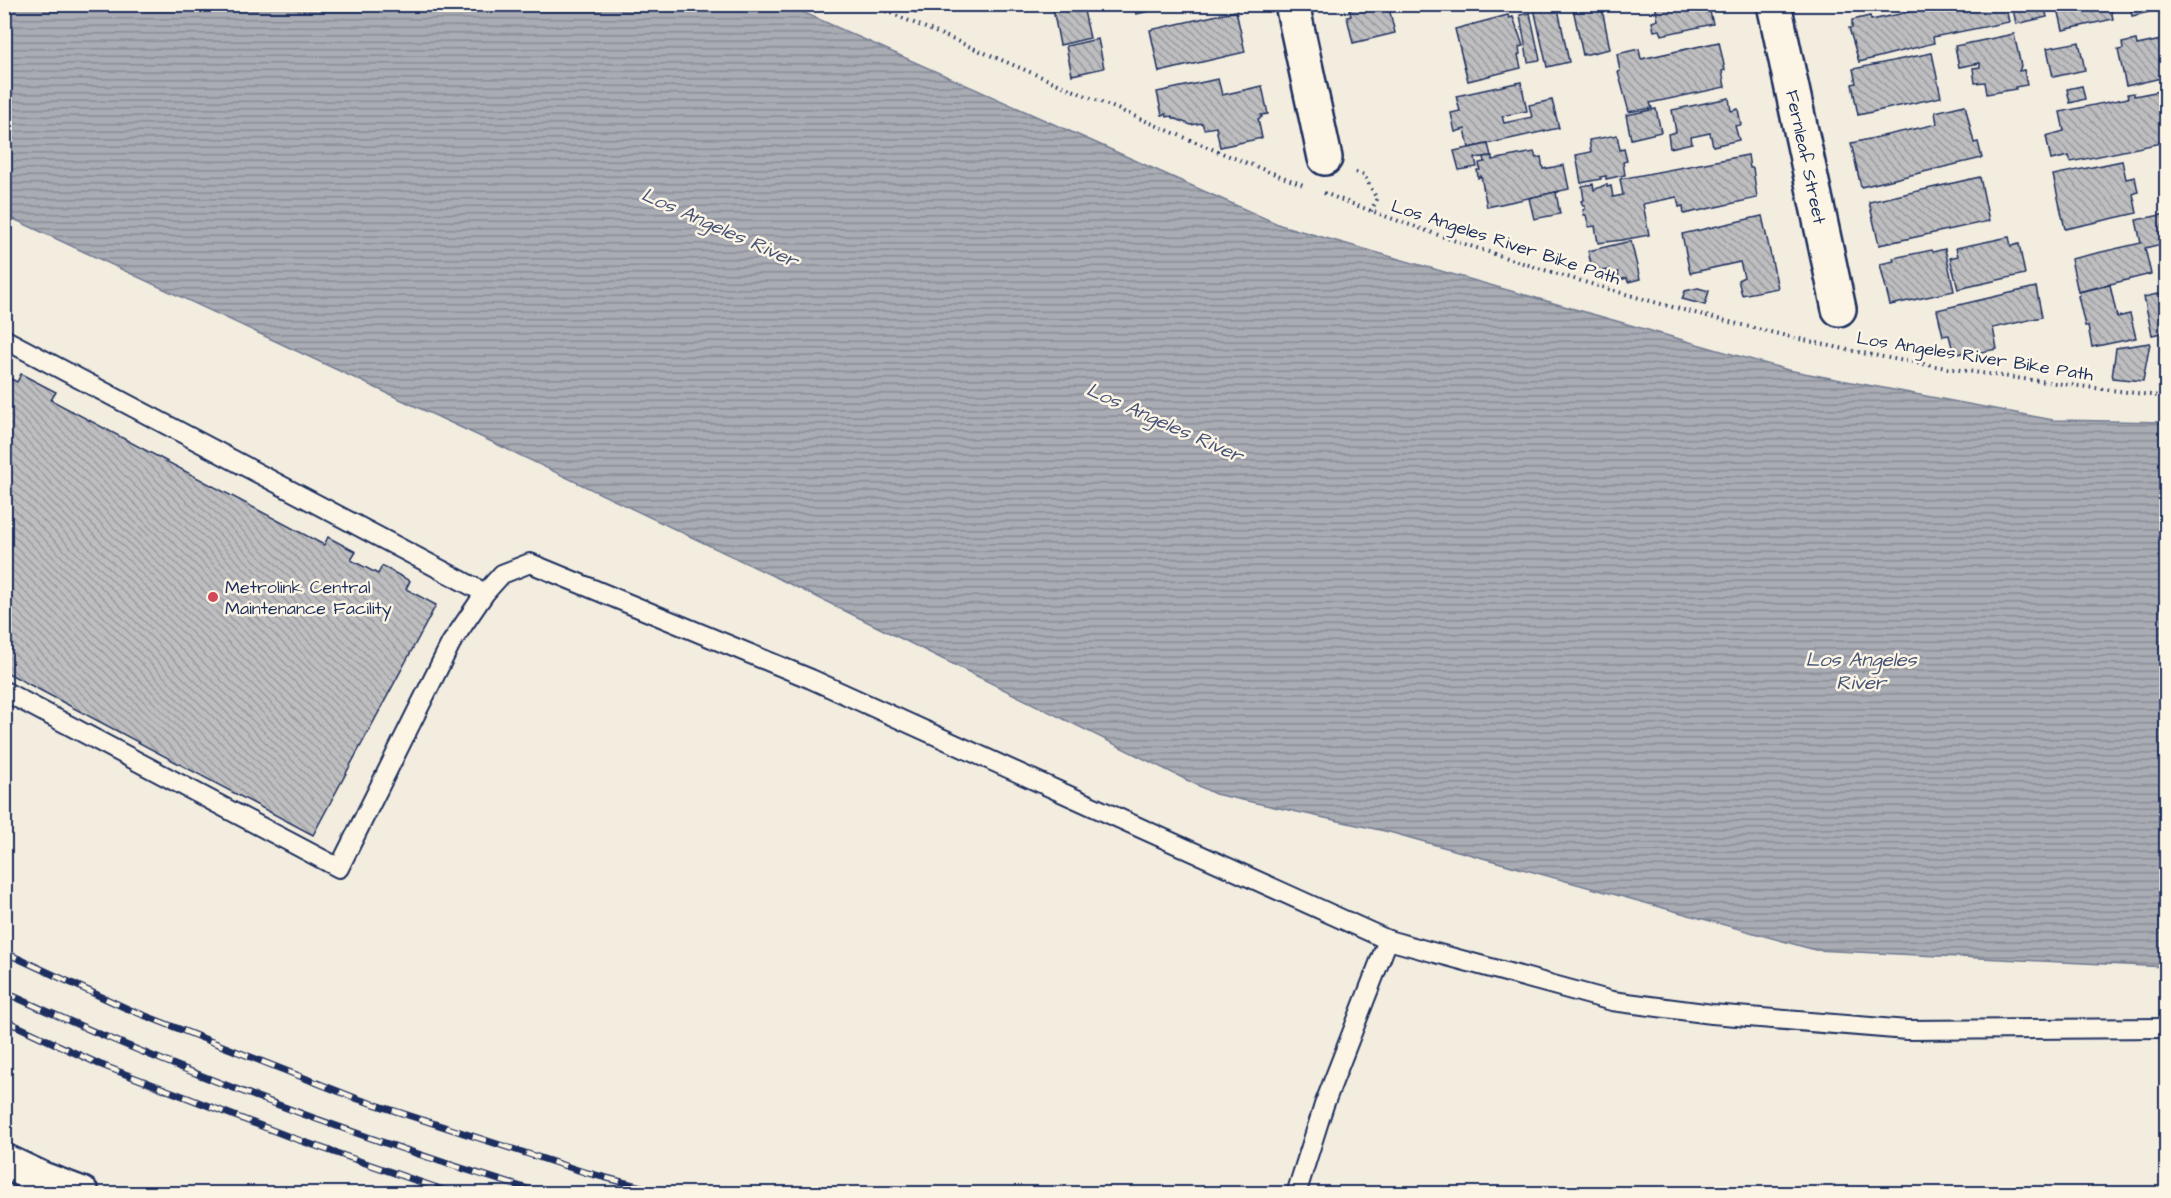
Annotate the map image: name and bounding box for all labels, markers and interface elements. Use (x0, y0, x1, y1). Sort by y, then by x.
street label: Fernleaf Street (1779, 88, 1832, 227)
water label: Los Angeles River (636, 181, 804, 277)
street label: Los Angeles River Bike Path (1388, 194, 1624, 292)
street label: Los Angeles River Bike Path (1855, 325, 2095, 389)
water label: Los Angeles River (1081, 376, 1249, 472)
place label: Metrolink Central Maintenance Facility (225, 575, 392, 622)
marker: Metrolink Central Maintenance Facility (206, 590, 220, 604)
water label: Los Angeles River (1805, 646, 1918, 697)

